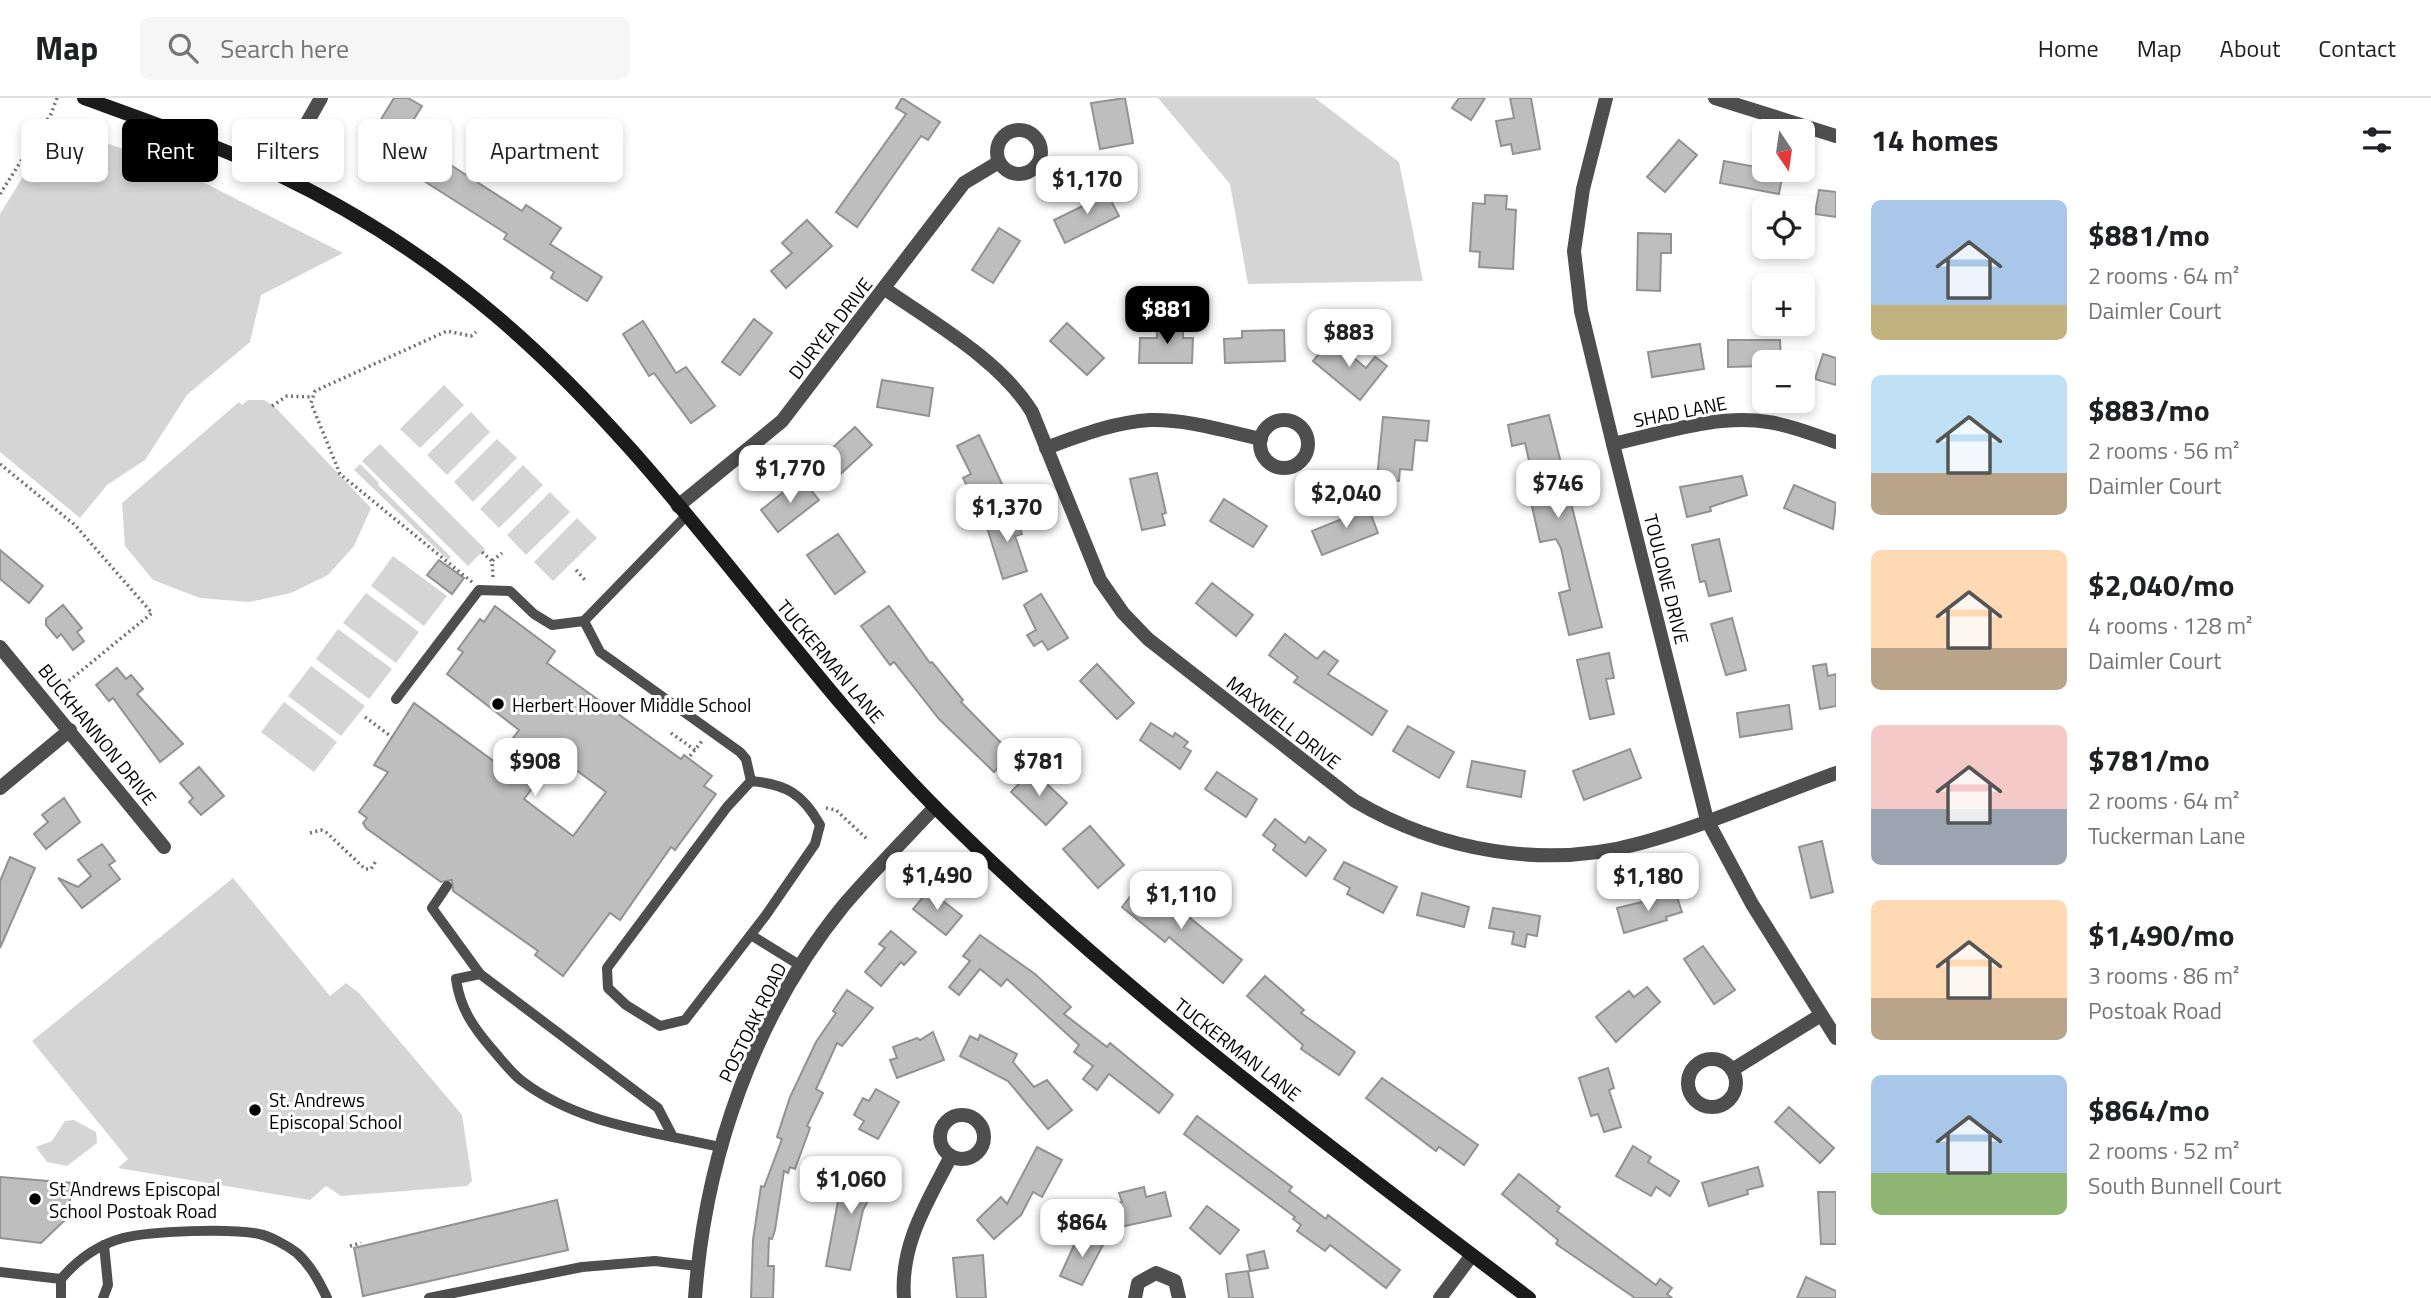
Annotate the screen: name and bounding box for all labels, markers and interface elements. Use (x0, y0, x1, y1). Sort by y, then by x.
search box (140, 17, 630, 80)
text: Map (35, 23, 98, 73)
icon: search (164, 29, 202, 67)
text: Search here (220, 29, 349, 68)
text: Home (2038, 30, 2099, 66)
text: Map (2137, 30, 2182, 66)
text: About (2220, 30, 2280, 66)
text: Contact (2318, 30, 2396, 66)
text: 14 homes (1871, 117, 1998, 163)
chip: Buy (21, 119, 108, 182)
chip: Rent (122, 119, 218, 182)
chip: Filters (232, 119, 344, 182)
chip: New (358, 119, 452, 182)
chip: Apartment (466, 119, 623, 182)
north arrow (1752, 119, 1815, 182)
map controls (1752, 119, 1815, 413)
icon: filters (2358, 121, 2396, 159)
pin: $1,170 (1030, 156, 1144, 216)
text: $1,170 (1052, 161, 1122, 196)
button: locate (1752, 196, 1815, 259)
text: $881/mo (2088, 212, 2210, 258)
icon: home (1927, 228, 2011, 312)
text: 2 rooms · 64 m² (2088, 258, 2239, 293)
street label: DURYEA DRIVE (781, 271, 879, 385)
button: + (1752, 273, 1815, 336)
pin: $881 (1126, 286, 1208, 346)
text: $881 (1141, 291, 1193, 326)
text: Daimler Court (2088, 293, 2221, 328)
pin: $883 (1308, 310, 1390, 369)
text: $883 (1323, 314, 1375, 349)
button: − (1752, 350, 1815, 413)
text: $883/mo (2088, 387, 2210, 433)
street label: SHAD LANE (1631, 388, 1729, 434)
icon: home (1927, 403, 2011, 487)
text: 2 rooms · 56 m² (2088, 433, 2239, 468)
pin: $1,770 (733, 446, 847, 505)
text: $1,770 (755, 450, 825, 485)
pin: $746 (1517, 460, 1599, 520)
text: $746 (1532, 465, 1584, 500)
text: Daimler Court (2088, 468, 2221, 503)
pin: $2,040 (1289, 470, 1403, 530)
text: $2,040 (1311, 475, 1381, 510)
pin: $1,370 (950, 484, 1064, 544)
text: $1,370 (972, 489, 1042, 524)
street label: TOULONE DRIVE (1637, 511, 1697, 647)
text: $2,040/mo (2088, 562, 2234, 608)
icon: home (1927, 578, 2011, 662)
street label: TUCKERMAN LANE (770, 593, 892, 729)
text: 4 rooms · 128 m² (2088, 608, 2252, 643)
text: Daimler Court (2088, 643, 2221, 678)
street label: BUCKHANNON DRIVE (32, 657, 164, 811)
street label: MAXWELL DRIVE (1221, 668, 1347, 776)
place label: Herbert Hoover Middle School (512, 690, 751, 719)
marker: Herbert Hoover Middle School (490, 696, 506, 712)
text: $781/mo (2088, 737, 2210, 783)
pin: $908 (494, 738, 576, 798)
pin: $781 (998, 738, 1080, 798)
text: $908 (509, 743, 561, 778)
text: $781 (1013, 743, 1065, 778)
icon: home (1927, 753, 2011, 837)
text: 2 rooms · 64 m² (2088, 783, 2239, 818)
text: Tuckerman Lane (2088, 818, 2245, 853)
pin: $1,490 (880, 852, 994, 912)
pin: $1,180 (1591, 854, 1705, 913)
text: $1,490 (902, 857, 972, 892)
text: $1,180 (1613, 858, 1683, 893)
pin: $1,110 (1124, 872, 1238, 931)
text: $1,110 (1146, 876, 1216, 911)
text: $1,490/mo (2088, 912, 2234, 958)
icon: home (1927, 928, 2011, 1012)
street label: POSTOAK ROAD (710, 957, 794, 1087)
text: 3 rooms · 86 m² (2088, 958, 2239, 993)
street label: TUCKERMAN LANE (1169, 990, 1307, 1108)
text: Postoak Road (2088, 993, 2222, 1028)
place label: St. Andrews Episcopal School (269, 1085, 402, 1136)
text: $864/mo (2088, 1087, 2210, 1133)
marker: St. Andrews Episcopal School (247, 1102, 263, 1118)
icon: home (1927, 1103, 2011, 1187)
text: 2 rooms · 52 m² (2088, 1133, 2239, 1168)
pin: $1,060 (794, 1156, 908, 1216)
text: $1,060 (816, 1161, 886, 1196)
text: South Bunnell Court (2088, 1168, 2281, 1203)
place label: St Andrews Episcopal School Postoak Road (49, 1174, 221, 1225)
marker: St Andrews Episcopal School Postoak Road (27, 1191, 43, 1207)
pin: $864 (1041, 1200, 1123, 1259)
text: $864 (1056, 1204, 1108, 1239)

